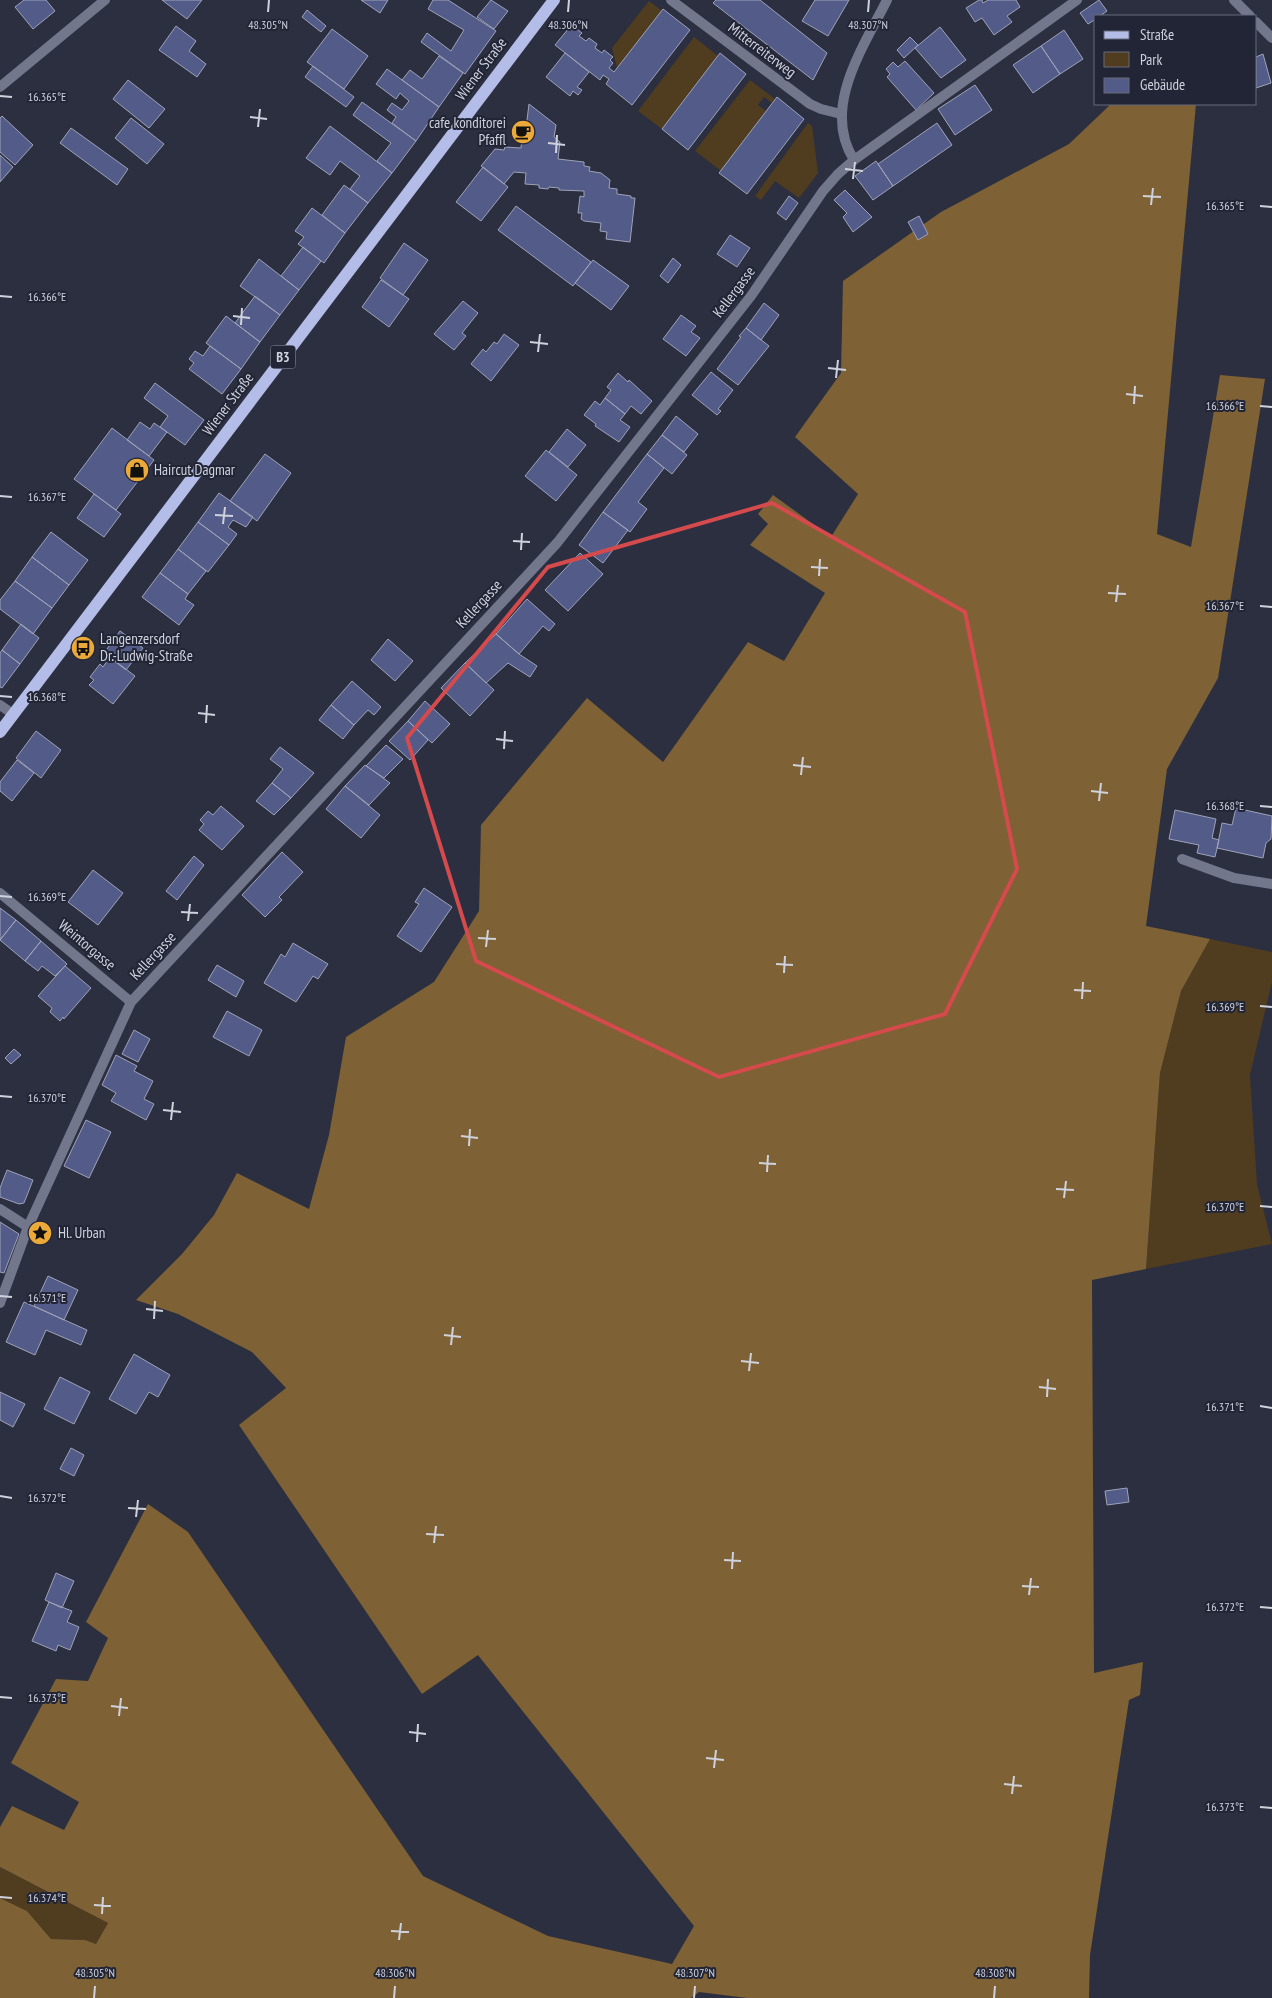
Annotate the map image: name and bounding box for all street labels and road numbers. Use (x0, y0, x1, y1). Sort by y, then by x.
street label: Mitterreiterweg (724, 18, 800, 81)
street label: Wiener Straße (451, 34, 510, 104)
street label: Kellergasse (708, 262, 759, 321)
road number: B3 (270, 346, 296, 368)
street label: Wiener Straße (198, 369, 257, 439)
street label: Kellergasse (452, 576, 506, 632)
street label: Weintorgasse (55, 915, 120, 974)
street label: Kellergasse (126, 928, 180, 984)

